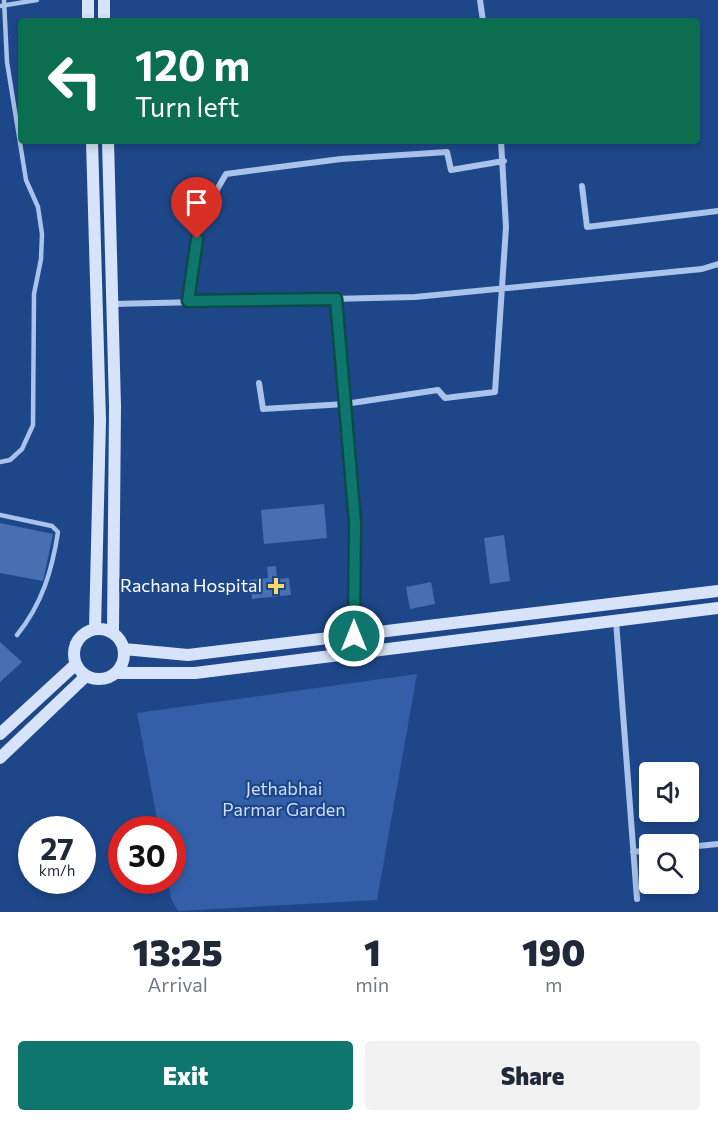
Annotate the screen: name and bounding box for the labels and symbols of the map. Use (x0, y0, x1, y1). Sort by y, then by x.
pin (171, 177, 222, 239)
place label: Rachana Hospital (120, 574, 262, 596)
marker: Rachana Hospital (267, 577, 285, 595)
position arrow (322, 604, 386, 668)
park label: Jethabhai Parmar Garden (222, 777, 346, 820)
speed limit sign: 30 (108, 816, 186, 894)

